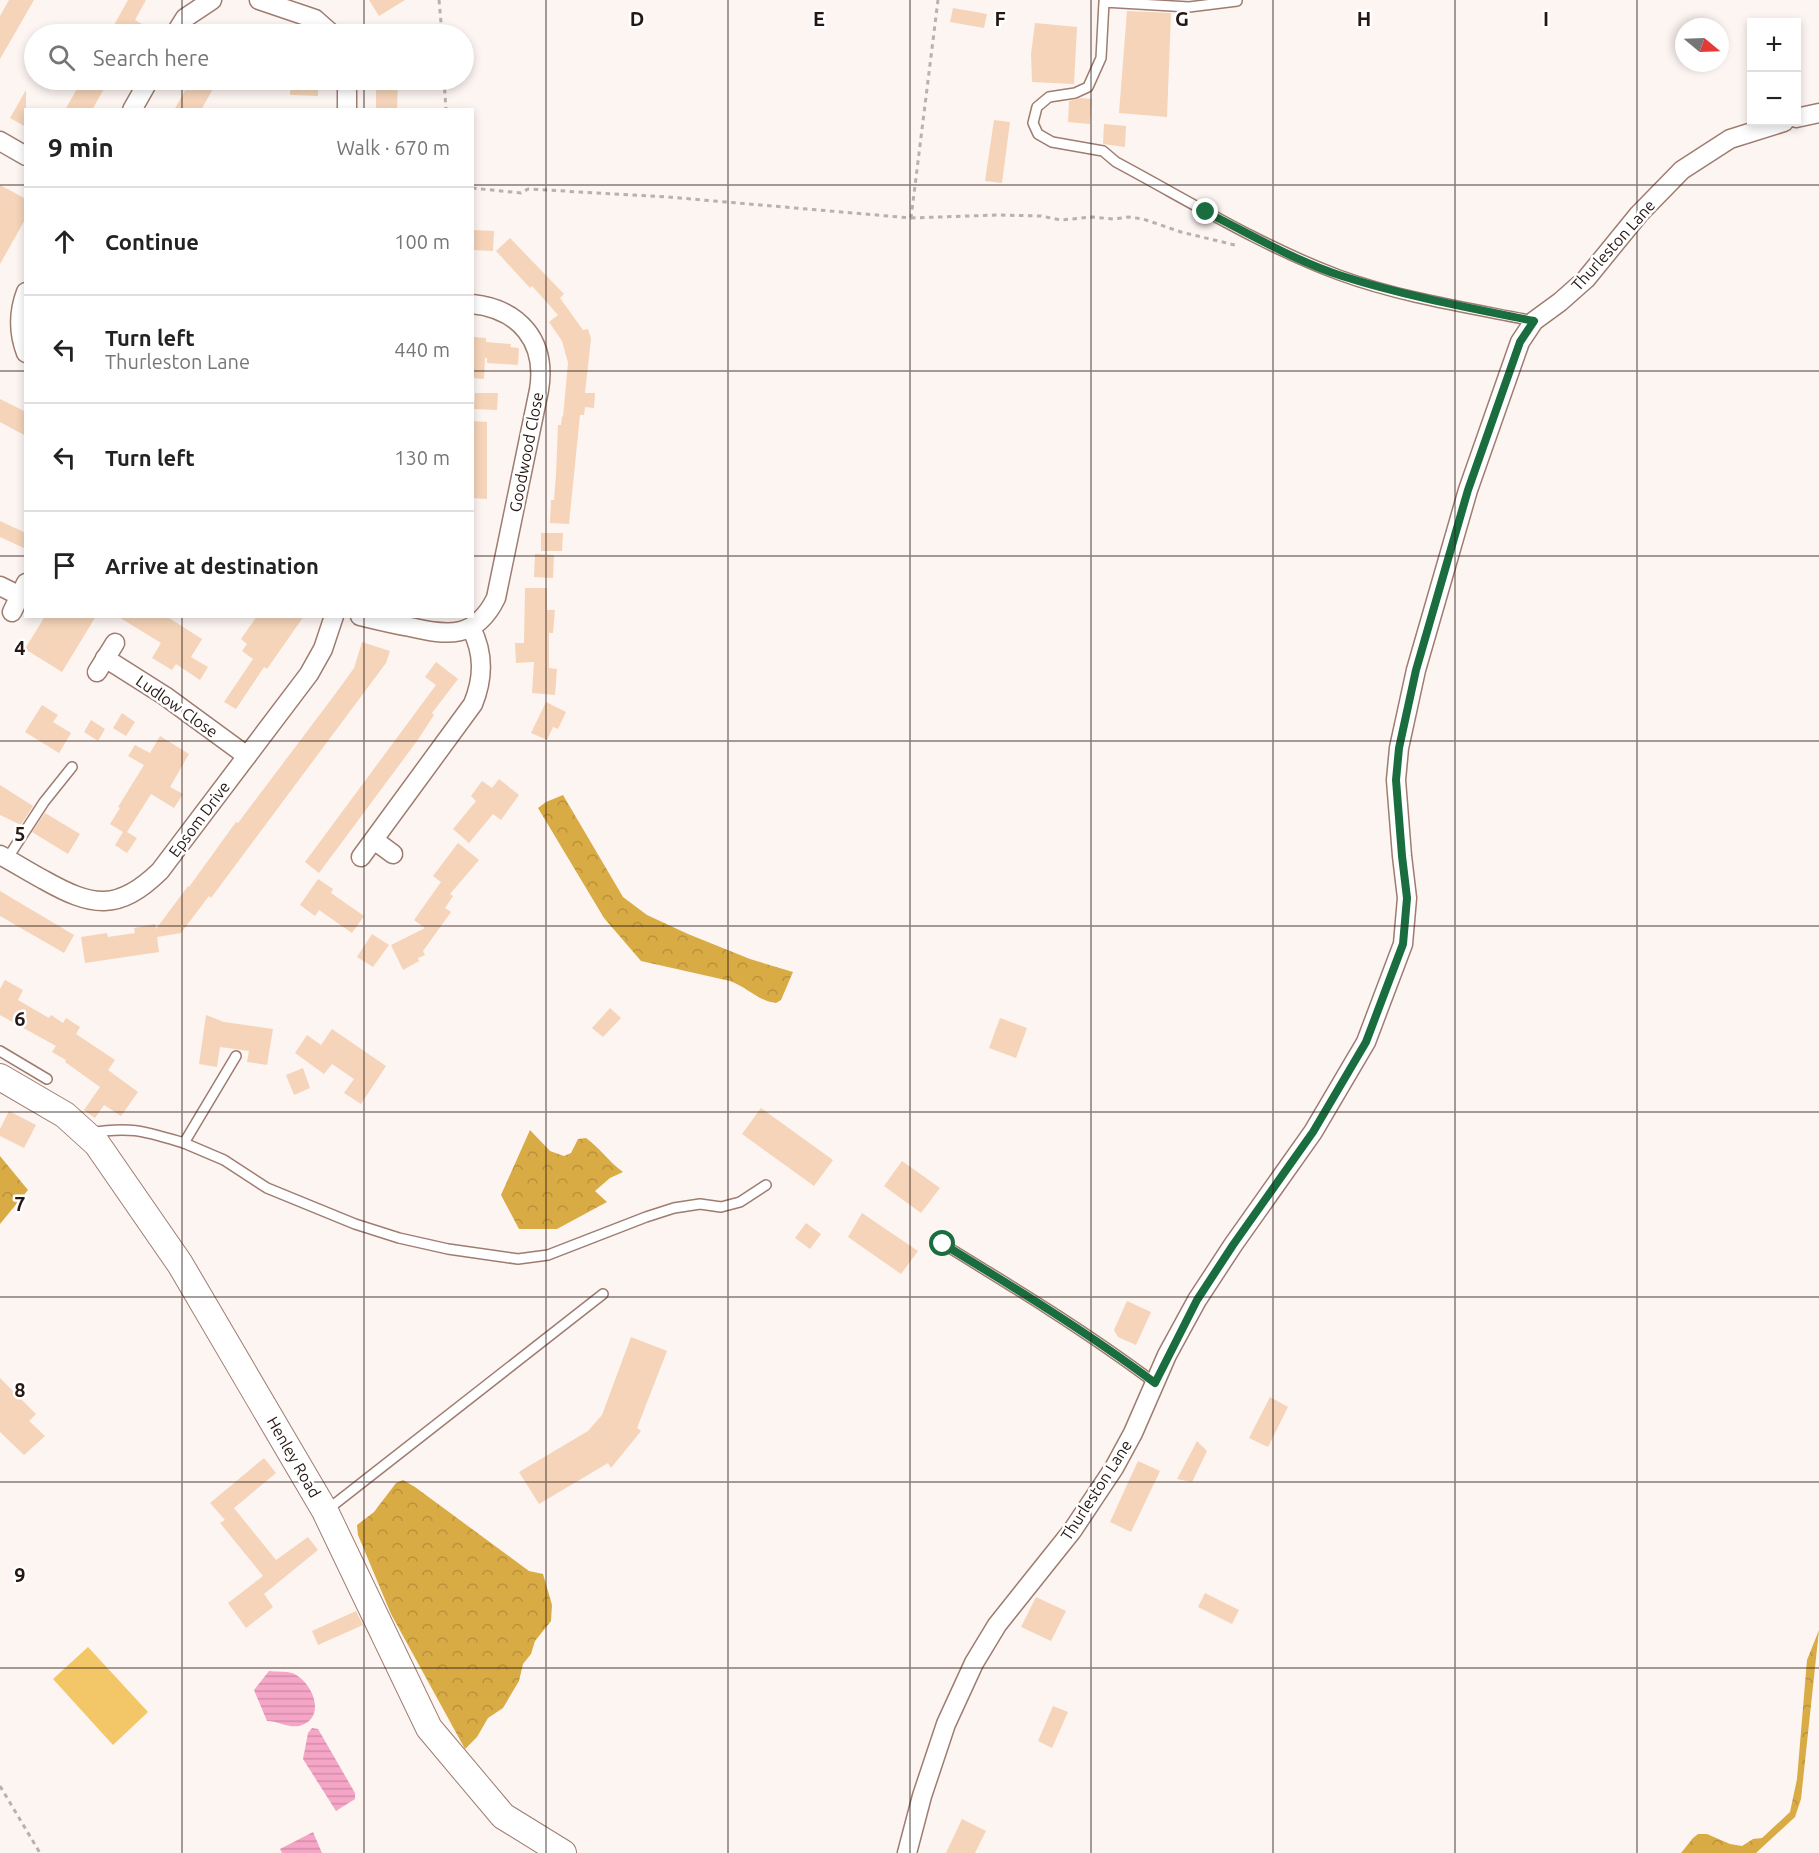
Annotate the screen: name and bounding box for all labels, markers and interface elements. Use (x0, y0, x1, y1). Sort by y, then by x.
text: D (630, 7, 644, 30)
text: E (813, 7, 825, 30)
text: F (994, 7, 1006, 30)
text: G (1175, 7, 1189, 30)
text: H (1357, 7, 1371, 30)
text: I (1543, 7, 1549, 30)
north arrow (1675, 18, 1729, 72)
map controls (1747, 18, 1801, 126)
button: + (1747, 18, 1801, 72)
search box (24, 24, 474, 90)
icon: search (45, 41, 78, 74)
text: Search here (93, 45, 209, 70)
button: − (1747, 72, 1801, 126)
text: 9 min (48, 133, 114, 162)
text: Walk · 670 m (337, 136, 450, 159)
street label: Thurleston Lane (1568, 196, 1658, 294)
route end (1192, 198, 1218, 224)
icon: ahead (48, 225, 81, 258)
text: Continue (105, 229, 199, 254)
text: 100 m (394, 230, 450, 253)
text: Turn left (105, 325, 195, 350)
icon: left (48, 333, 81, 366)
text: 440 m (394, 338, 450, 361)
text: Thurleston Lane (105, 350, 250, 373)
street label: Goodwood Close (506, 390, 546, 514)
icon: left (48, 441, 81, 474)
text: Turn left (105, 445, 195, 470)
text: 130 m (394, 446, 450, 469)
icon: arrive (48, 549, 81, 582)
text: Arrive at destination (105, 553, 319, 578)
text: 4 (14, 636, 26, 659)
street label: Ludlow Close (133, 671, 221, 741)
street label: Epsom Drive (165, 778, 233, 860)
text: 5 (14, 822, 26, 845)
text: 6 (14, 1007, 26, 1030)
text: 7 (14, 1192, 26, 1215)
route start (929, 1230, 955, 1256)
text: 8 (14, 1378, 26, 1401)
street label: Henley Road (264, 1413, 324, 1501)
street label: Thurleston Lane (1057, 1436, 1135, 1544)
text: 9 (14, 1563, 26, 1586)

